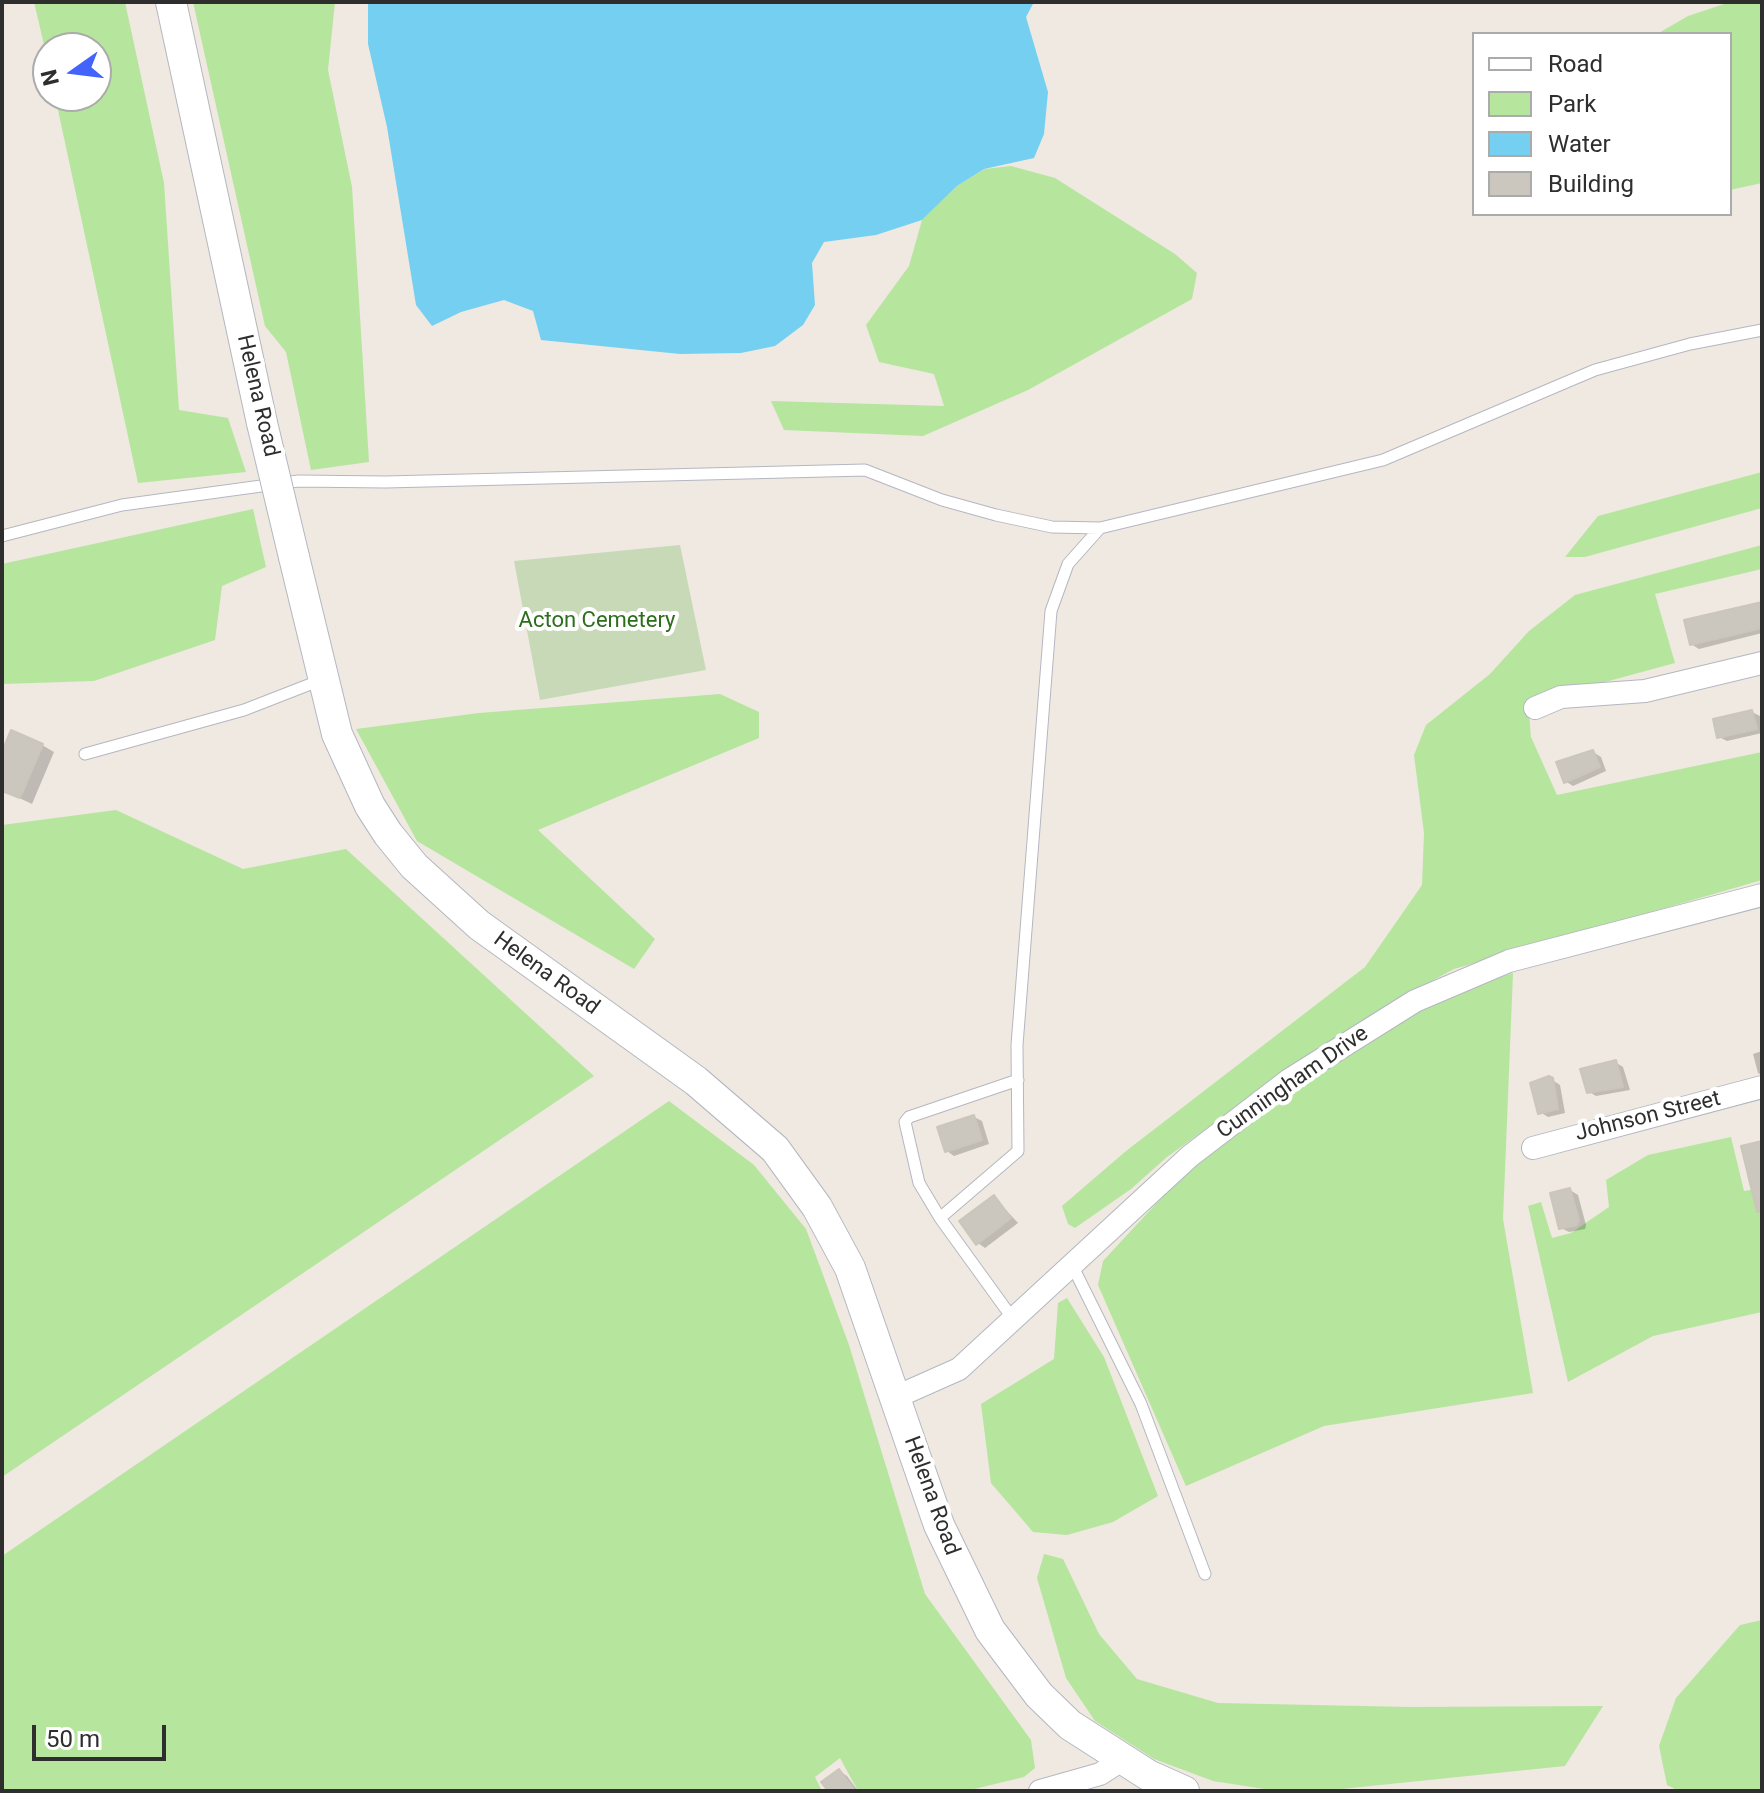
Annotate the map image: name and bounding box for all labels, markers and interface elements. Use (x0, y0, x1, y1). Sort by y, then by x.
north arrow (32, 32, 112, 112)
legend (1472, 32, 1732, 216)
text: Road (1548, 50, 1603, 78)
text: N (36, 67, 64, 88)
text: Park (1548, 90, 1596, 118)
text: Water (1548, 130, 1611, 158)
text: Building (1548, 170, 1634, 198)
street label: Helena Road (230, 332, 284, 460)
park label: Acton Cemetery (519, 608, 675, 634)
street label: Helena Road (488, 927, 604, 1021)
street label: Cunningham Drive (1212, 1021, 1374, 1145)
street label: Johnson Street (1573, 1086, 1723, 1148)
street label: Helena Road (897, 1433, 965, 1559)
scale bar (36, 1709, 170, 1759)
text: 50 m (46, 1725, 100, 1753)

